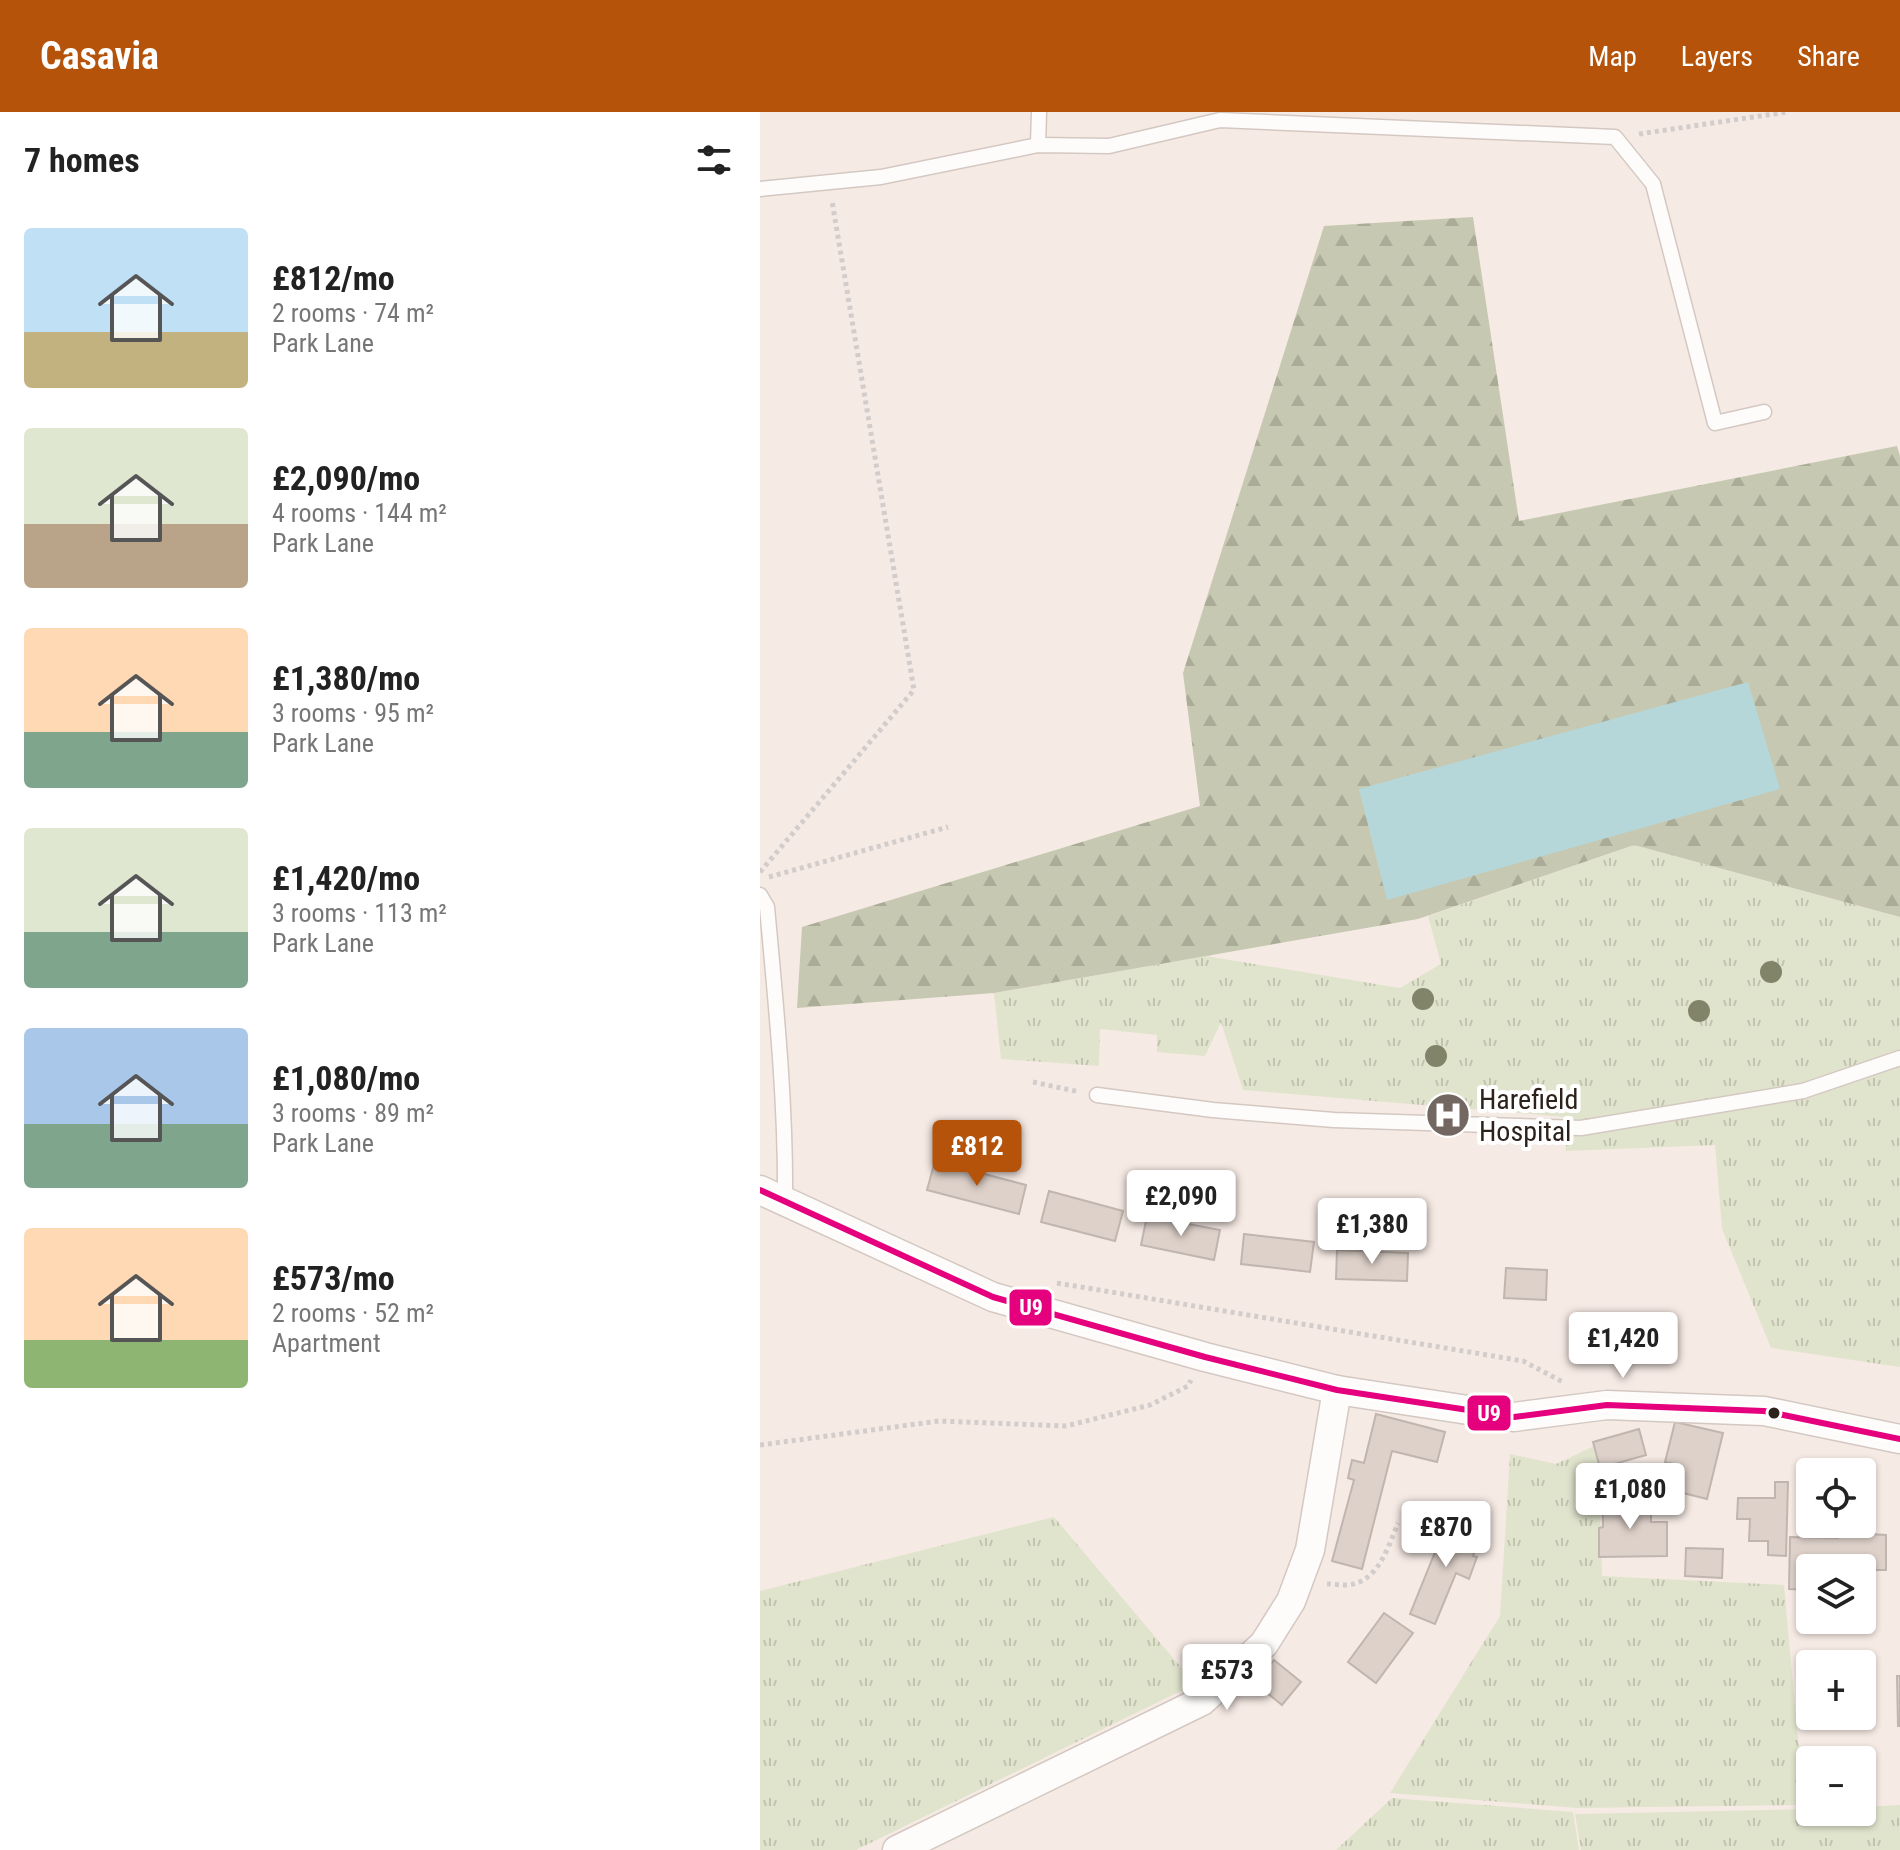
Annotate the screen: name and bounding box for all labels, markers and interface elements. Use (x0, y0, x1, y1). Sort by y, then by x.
text: Casavia (40, 34, 159, 78)
text: Map (1588, 40, 1637, 73)
text: Layers (1681, 40, 1753, 73)
text: Share (1797, 40, 1860, 73)
icon: filters (692, 138, 736, 182)
text: 7 homes (24, 140, 140, 180)
text: £812/mo (272, 258, 395, 298)
icon: home (88, 260, 184, 356)
text: 2 rooms · 74 m² (272, 298, 434, 328)
text: Park Lane (272, 328, 374, 358)
text: £2,090/mo (272, 458, 420, 498)
icon: home (88, 460, 184, 556)
text: 4 rooms · 144 m² (272, 498, 447, 528)
text: Park Lane (272, 528, 374, 558)
text: £1,380/mo (272, 658, 420, 698)
icon: home (88, 660, 184, 756)
text: 3 rooms · 95 m² (272, 698, 434, 728)
text: Park Lane (272, 728, 374, 758)
text: £1,420/mo (272, 858, 420, 898)
icon: home (88, 860, 184, 956)
text: 3 rooms · 113 m² (272, 898, 447, 928)
text: Park Lane (272, 928, 374, 958)
text: £1,080/mo (272, 1058, 420, 1098)
icon: home (88, 1060, 184, 1156)
place label: Harefield Hospital (1479, 1083, 1578, 1148)
hospital icon: Harefield Hospital (1424, 1091, 1472, 1139)
text: 3 rooms · 89 m² (272, 1098, 434, 1128)
pin: £812 (930, 1120, 1024, 1188)
text: Park Lane (272, 1128, 374, 1158)
text: £812 (950, 1131, 1004, 1161)
pin: £2,090 (1116, 1170, 1246, 1238)
text: £2,090 (1145, 1181, 1217, 1211)
pin: £1,380 (1307, 1198, 1437, 1266)
text: £1,380 (1336, 1209, 1408, 1239)
text: £573/mo (272, 1258, 395, 1298)
icon: home (88, 1260, 184, 1356)
line badge: U9 (1008, 1288, 1053, 1327)
text: U9 (1019, 1295, 1043, 1320)
text: 2 rooms · 52 m² (272, 1298, 434, 1328)
pin: £1,420 (1558, 1312, 1688, 1380)
text: £1,420 (1587, 1323, 1659, 1353)
text: Apartment (272, 1328, 381, 1358)
line badge: U9 (1466, 1394, 1512, 1432)
text: U9 (1477, 1401, 1501, 1426)
unlabelled marker (1766, 1405, 1782, 1421)
map controls (1796, 1458, 1876, 1826)
button: locate (1796, 1458, 1876, 1538)
pin: £1,080 (1565, 1463, 1695, 1531)
text: £1,080 (1594, 1474, 1666, 1504)
pin: £870 (1399, 1501, 1493, 1569)
text: £870 (1419, 1512, 1473, 1542)
button: layers (1796, 1554, 1876, 1634)
pin: £573 (1180, 1644, 1274, 1712)
button: + (1796, 1650, 1876, 1730)
text: £573 (1200, 1655, 1254, 1685)
button: − (1796, 1746, 1876, 1826)

